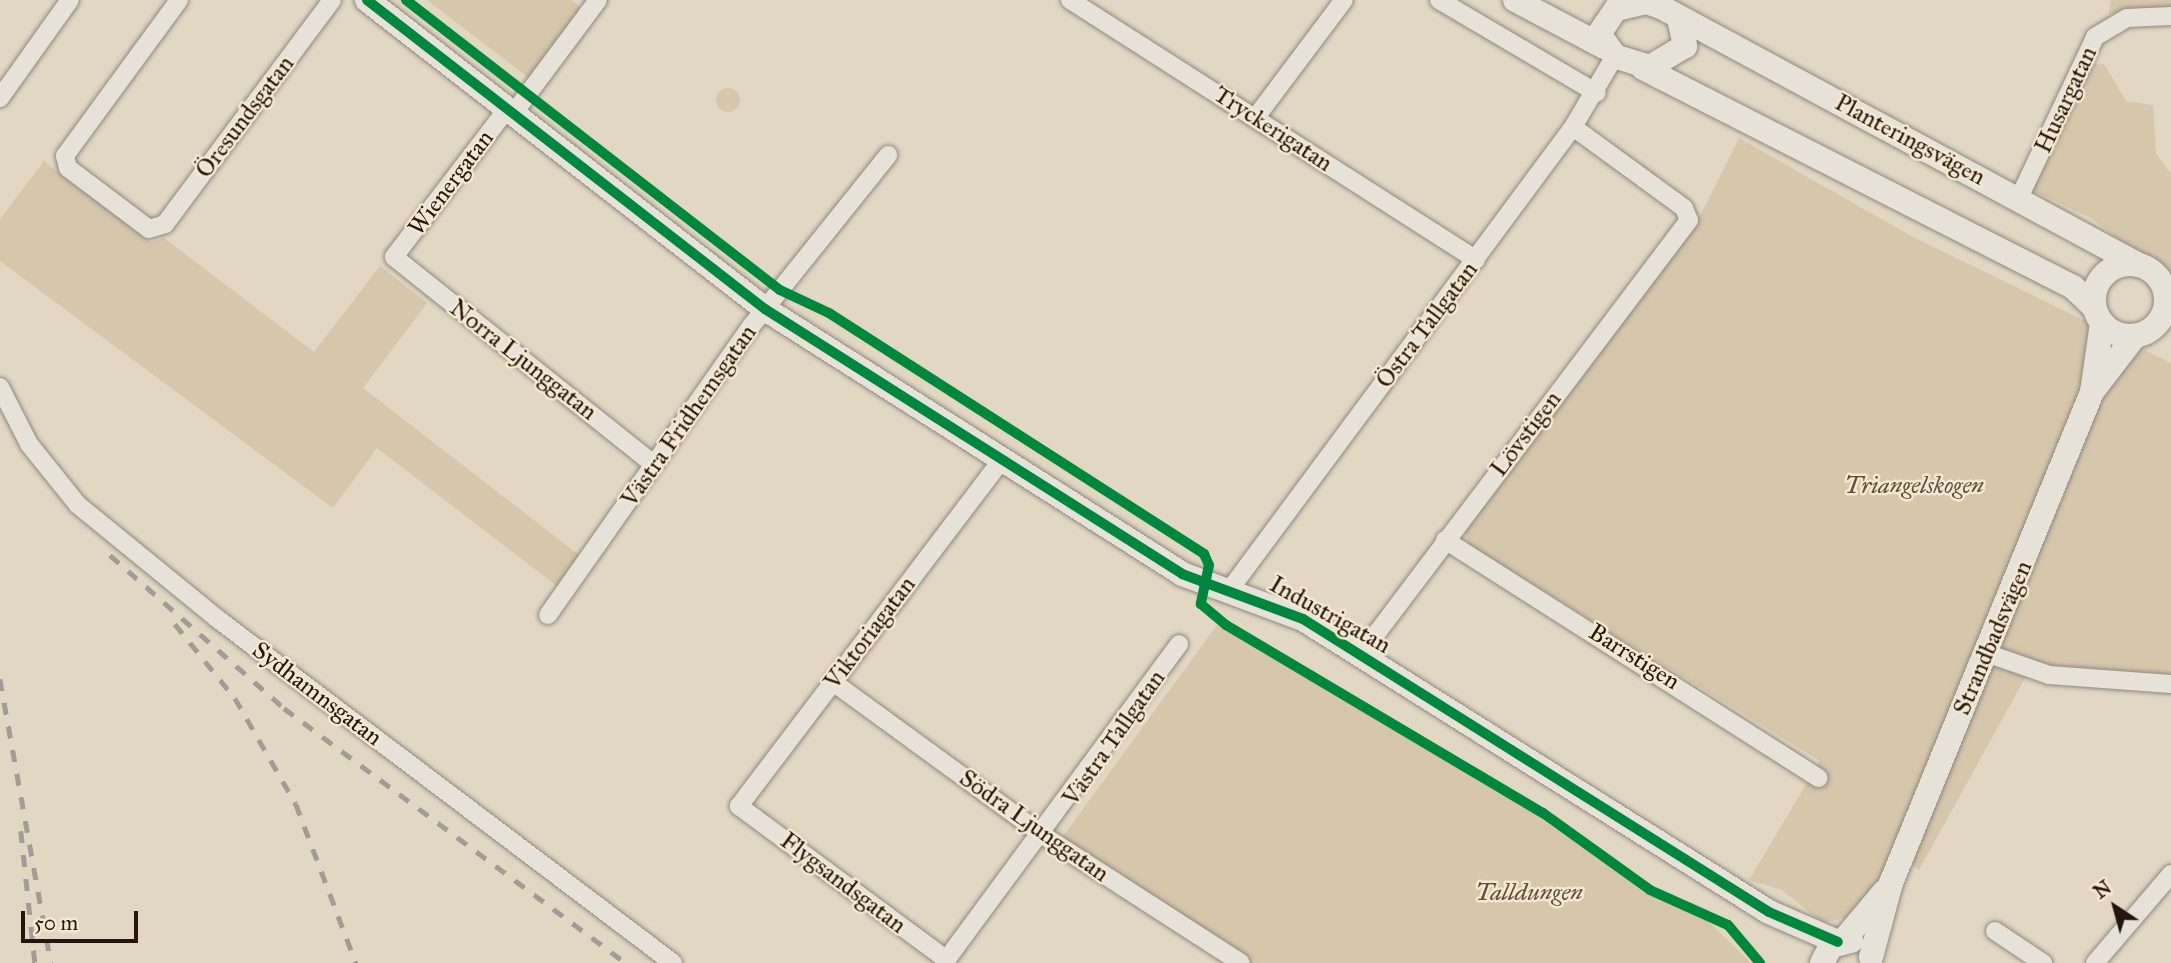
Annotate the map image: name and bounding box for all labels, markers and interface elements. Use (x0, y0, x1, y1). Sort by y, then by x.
street label: Husargatan (2029, 42, 2103, 158)
street label: Öresundsgatan (190, 50, 300, 184)
street label: Tryckerigatan (1208, 80, 1338, 178)
street label: Planteringsvägen (1830, 88, 1990, 192)
street label: Wienergatan (402, 125, 500, 241)
street label: Östra Tallgatan (1370, 256, 1484, 394)
street label: Norra Ljunggatan (444, 294, 602, 426)
street label: Västra Fridhemsgatan (615, 319, 763, 513)
street label: Lövstigen (1485, 386, 1567, 482)
park label: Triangelskogen (1844, 472, 1984, 500)
street label: Strandbadsvägen (1948, 557, 2038, 719)
street label: Industrigatan (1264, 570, 1396, 660)
street label: Viktoriagatan (818, 571, 922, 695)
street label: Barrstigen (1583, 618, 1685, 696)
street label: Sydhamnsgatan (246, 636, 388, 752)
street label: Västra Tallgatan (1057, 665, 1171, 811)
street label: Södra Ljunggatan (954, 764, 1114, 888)
street label: Flygsandsgatan (774, 826, 912, 940)
north arrow (2080, 872, 2150, 942)
text: N (2089, 876, 2116, 904)
park label: Talldungen (1475, 879, 1583, 907)
scale bar (24, 897, 142, 941)
text: 50 m (34, 910, 78, 936)

